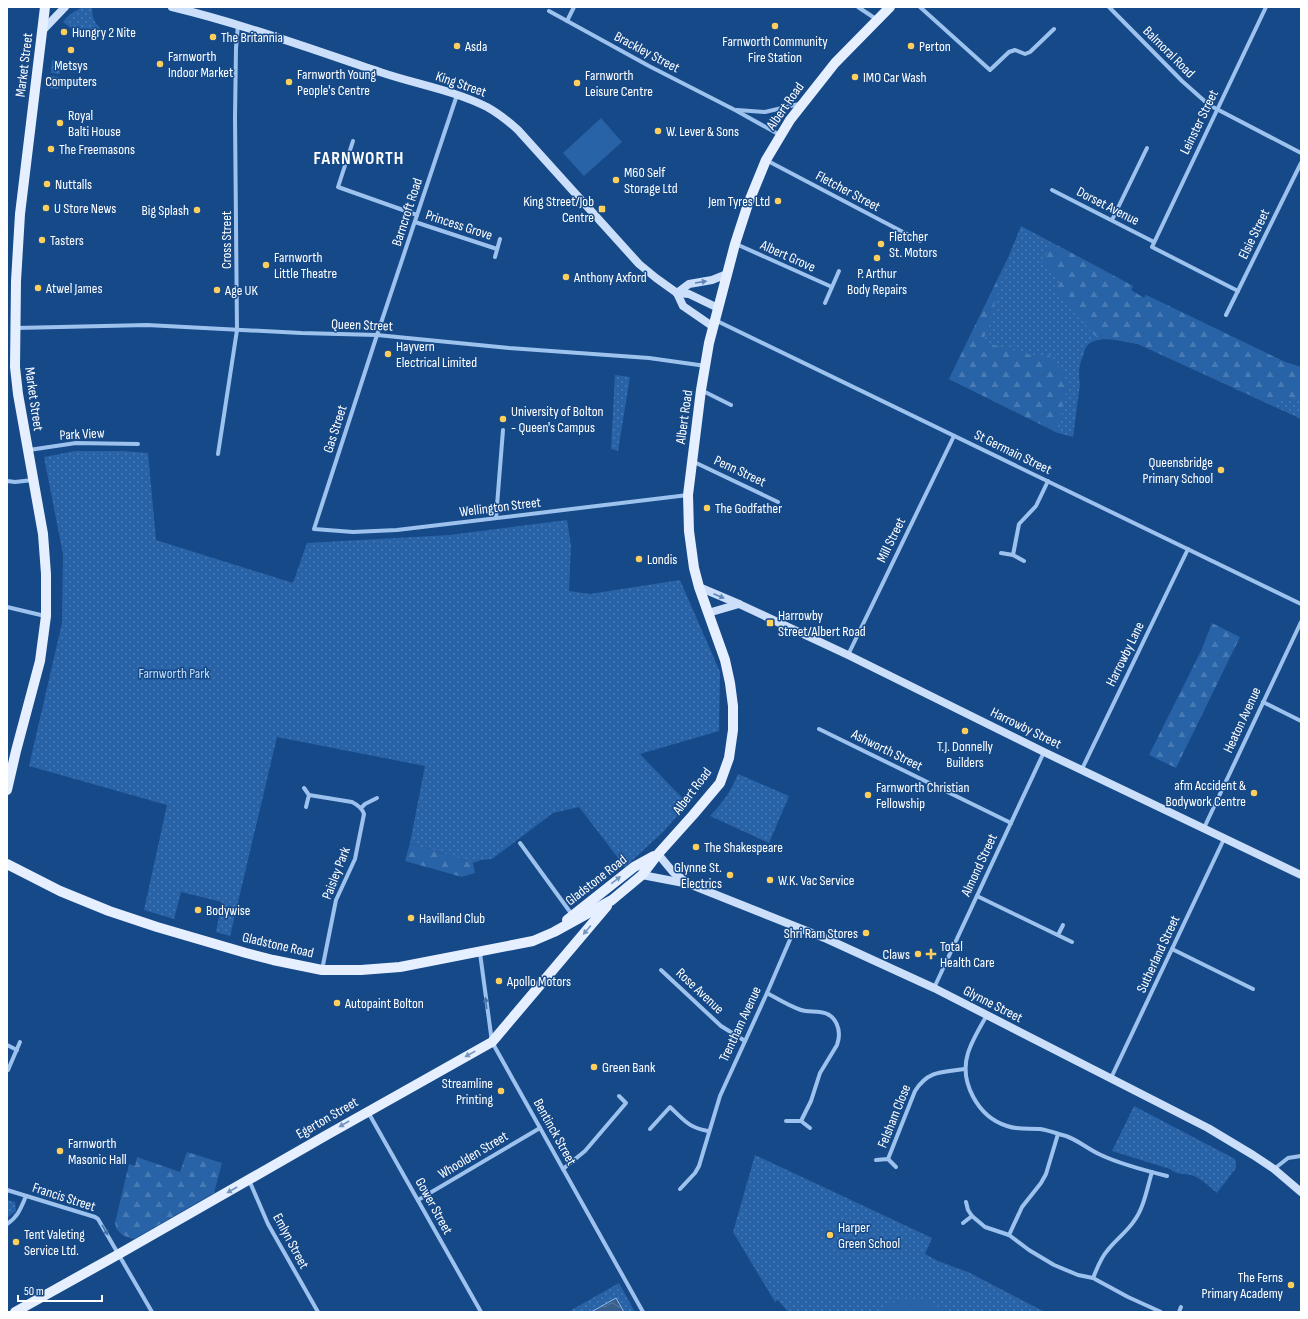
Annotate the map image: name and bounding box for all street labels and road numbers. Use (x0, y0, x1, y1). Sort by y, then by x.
street label: Balmoral Road (1140, 23, 1199, 82)
street label: Brackley Street (611, 28, 683, 76)
street label: Market Street (12, 32, 36, 98)
street label: King Street (433, 67, 489, 101)
street label: Albert Road (762, 79, 808, 134)
street label: Leinster Street (1176, 87, 1222, 157)
street label: Fletcher Street (813, 167, 883, 215)
street label: Barncroft Road (388, 176, 426, 248)
street label: Dorset Avenue (1074, 183, 1142, 229)
street label: Princess Grove (423, 206, 495, 244)
street label: Elsie Street (1235, 206, 1273, 262)
street label: Cross Street (218, 211, 235, 269)
street label: Albert Grove (757, 236, 818, 276)
street label: Queen Street (331, 315, 393, 335)
street label: Market Street (21, 366, 47, 432)
street label: Albert Road (672, 389, 696, 446)
street label: Gas Street (319, 403, 351, 455)
street label: Park View (59, 424, 105, 444)
street label: St Germain Street (972, 426, 1054, 478)
street label: Penn Street (711, 452, 769, 490)
street label: Wellington Street (458, 494, 542, 520)
street label: Mill Street (873, 515, 909, 565)
street label: Harrowby Lane (1102, 619, 1148, 689)
street label: Heaton Avenue (1219, 684, 1265, 756)
street label: Harrowby Street (988, 704, 1064, 752)
street label: Ashworth Street (848, 725, 925, 774)
street label: Albert Road (668, 764, 715, 819)
street label: Almond Street (957, 831, 1001, 900)
street label: Paisley Park (318, 844, 354, 902)
street label: Gladstone Road (562, 851, 630, 909)
street label: Sutherland Street (1133, 913, 1183, 995)
street label: Gladstone Road (241, 929, 316, 962)
street label: Rose Avenue (673, 965, 727, 1017)
street label: Glynne Street (960, 982, 1026, 1026)
street label: Trentham Avenue (715, 984, 765, 1064)
street label: Felsham Close (874, 1082, 914, 1150)
street label: Egerton Street (293, 1093, 361, 1143)
street label: Bentinck Street (530, 1096, 580, 1168)
street label: Whoolden Street (435, 1127, 511, 1183)
street label: Gower Street (412, 1175, 456, 1237)
street label: Francis Street (30, 1179, 98, 1215)
street label: Emlyn Street (269, 1210, 313, 1272)

